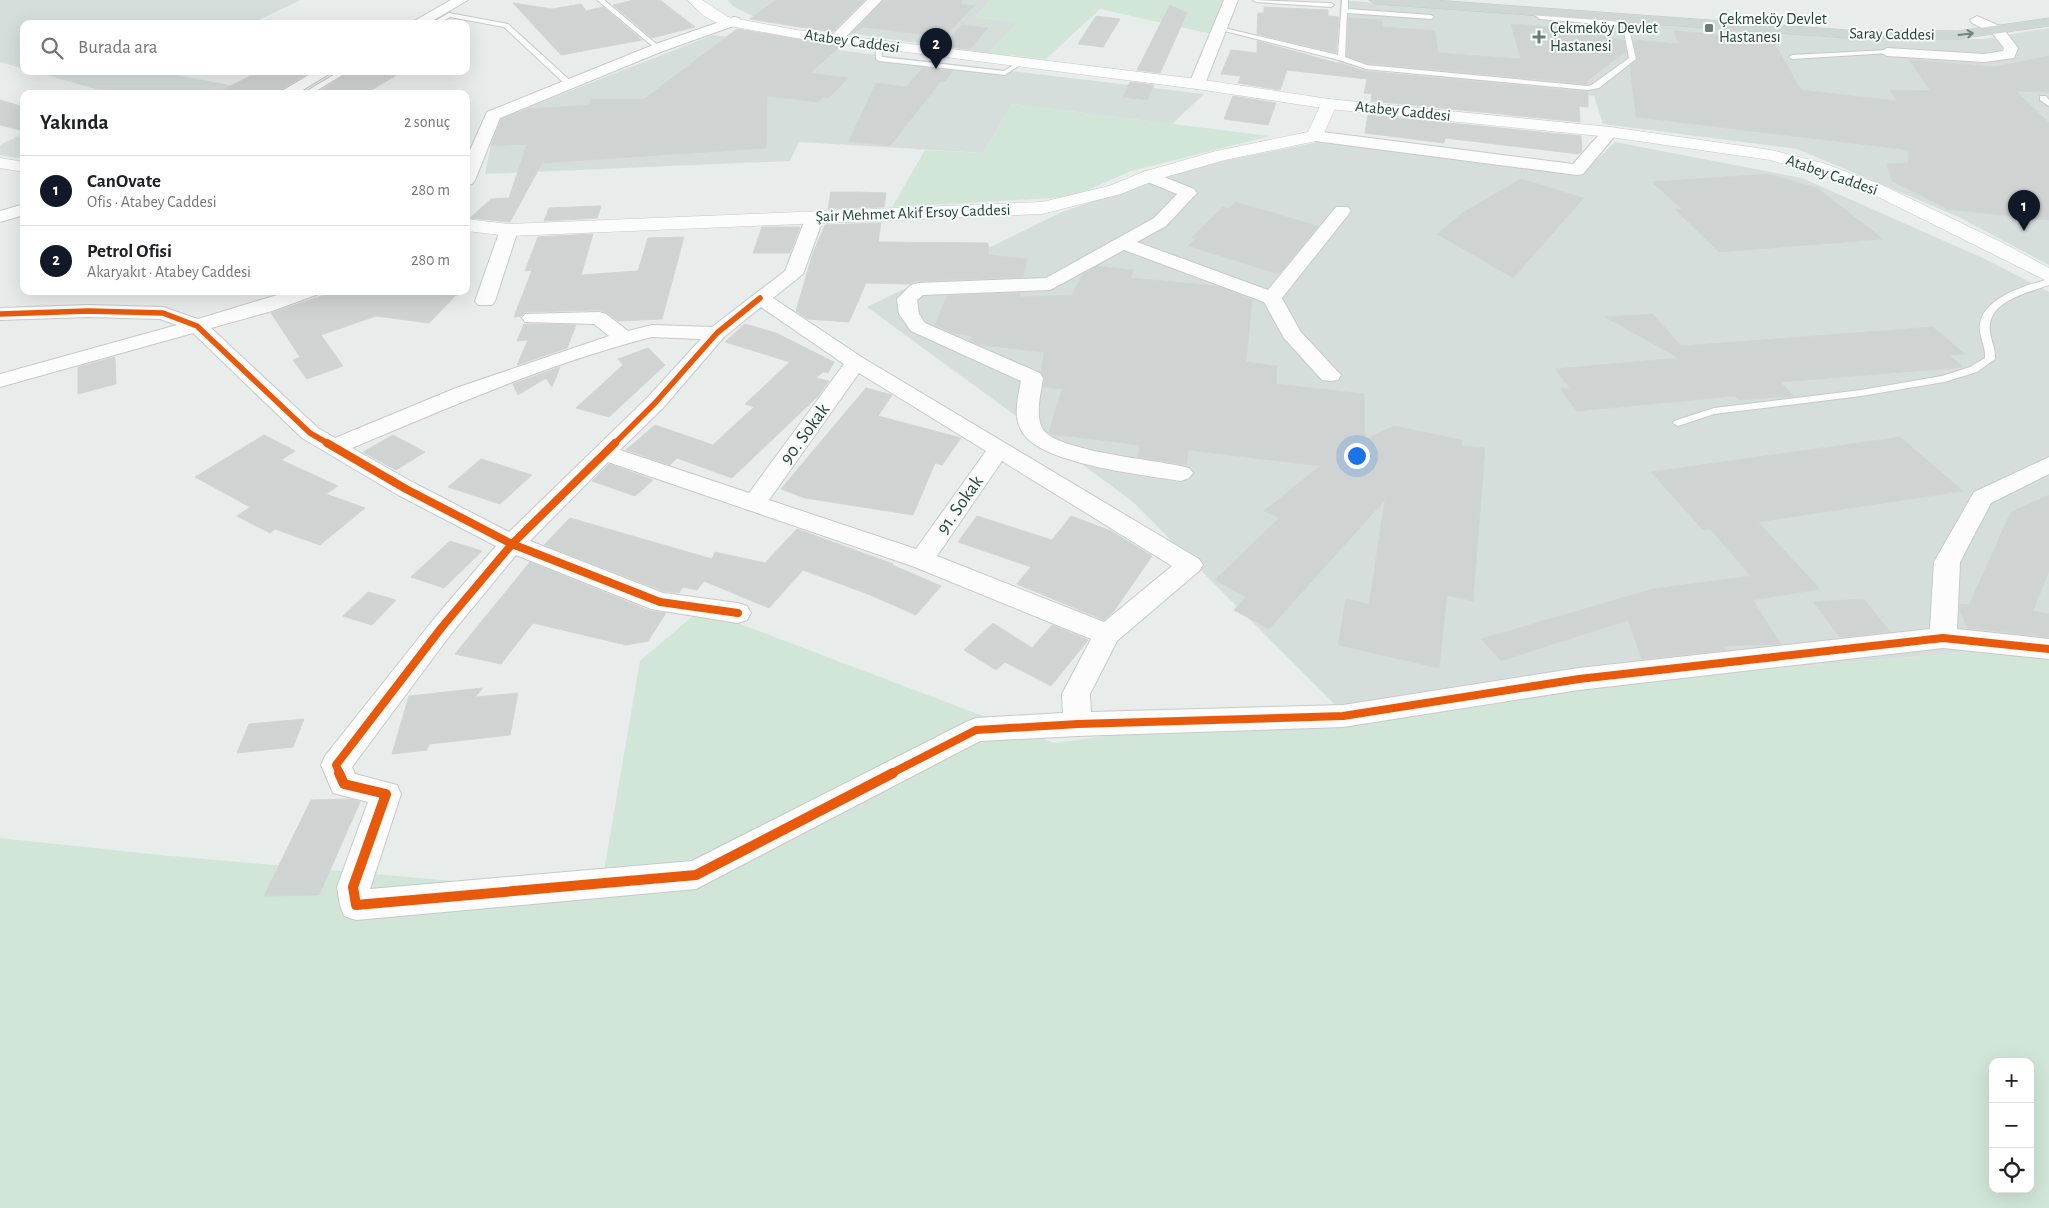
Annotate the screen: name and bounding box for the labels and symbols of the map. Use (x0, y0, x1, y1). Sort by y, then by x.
place label: Çekmeköy Devlet Hastanesı (1719, 11, 1827, 45)
place label: Çekmeköy Devlet Hastanesi (1550, 20, 1658, 54)
marker: Çekmeköy Devlet Hastanesı (1703, 22, 1715, 34)
street label: Saray Caddesi (1849, 25, 1935, 44)
street label: Atabey Caddesi (803, 26, 901, 57)
pin: 2 (920, 28, 952, 69)
one-way arrow (1957, 28, 1973, 38)
marker: Çekmeköy Devlet Hastanesi (1532, 30, 1546, 44)
street label: Atabey Caddesi (1354, 98, 1452, 125)
street label: Atabey Caddesi (1784, 152, 1880, 199)
pin: 1 (2008, 190, 2040, 231)
street label: Şair Mehmet Akif Ersoy Caddesi (815, 202, 1011, 225)
street label: 90. Sokak (777, 400, 833, 468)
your location (1344, 443, 1370, 469)
street label: 91. Sokak (933, 472, 987, 538)

